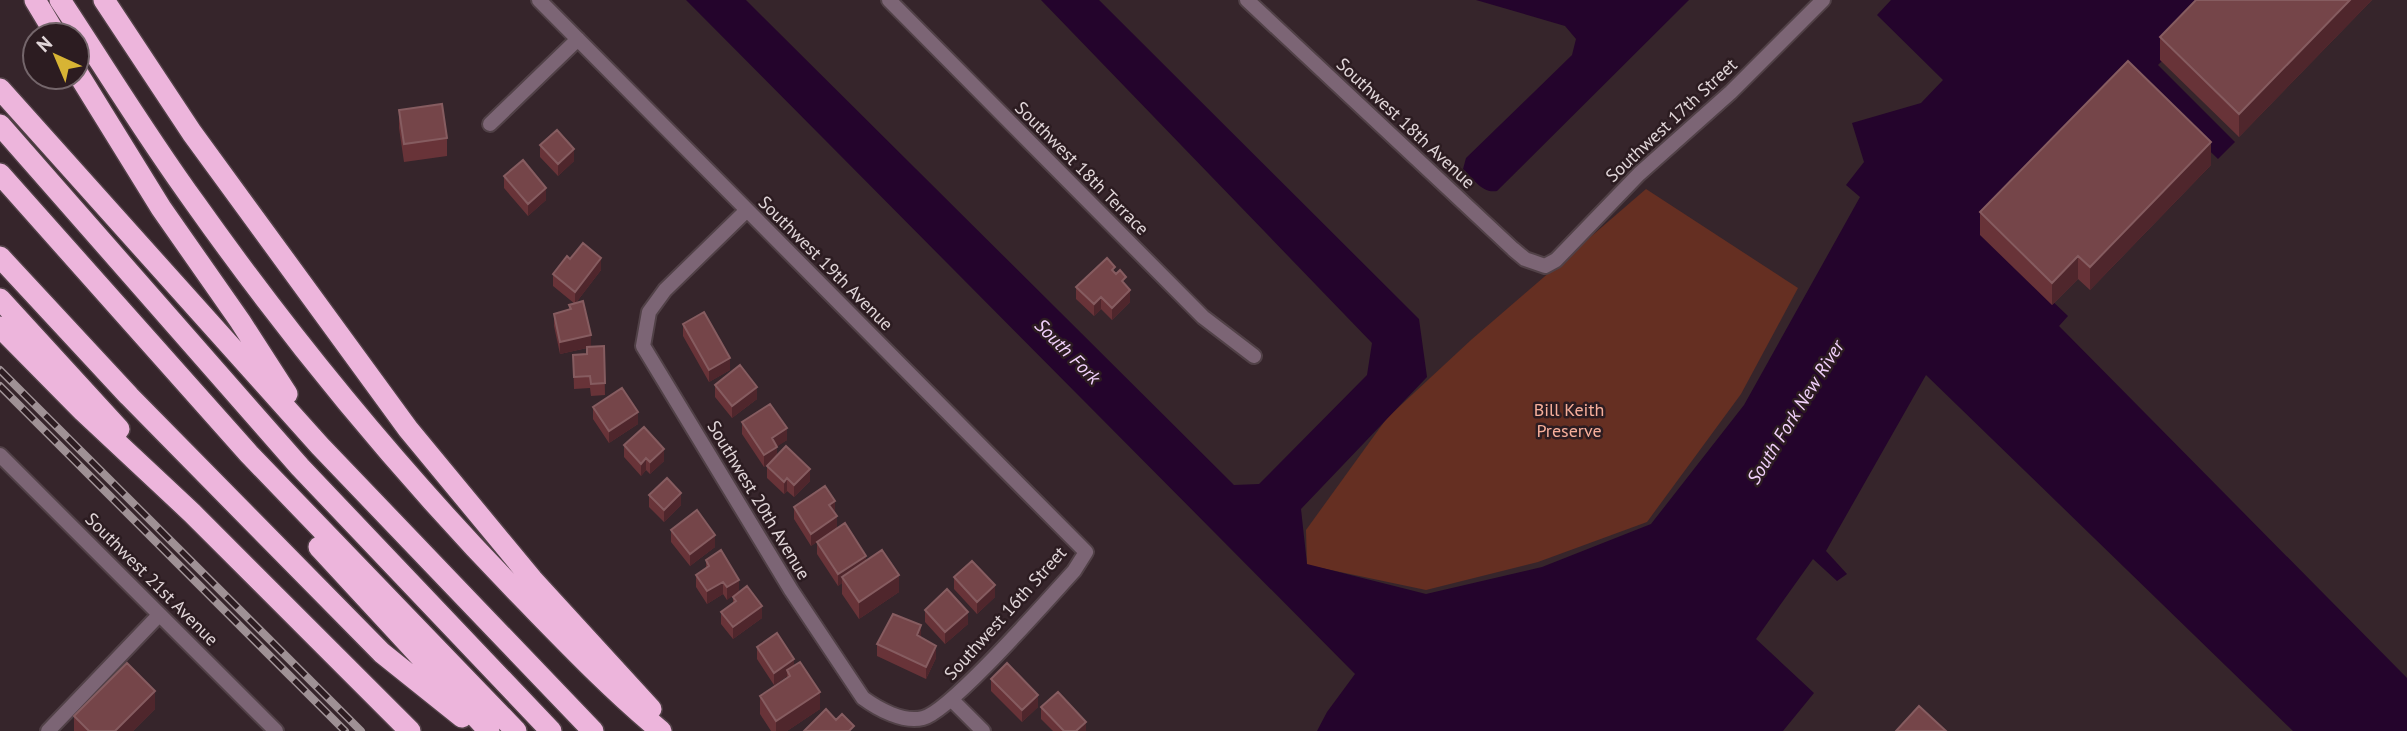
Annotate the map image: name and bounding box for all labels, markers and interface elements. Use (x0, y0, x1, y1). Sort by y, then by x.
north arrow (21, 21, 91, 91)
text: N (31, 31, 57, 57)
street label: Southwest 18th Avenue (1332, 53, 1480, 193)
street label: Southwest 17th Street (1600, 53, 1742, 187)
street label: Southwest 18th Terrace (1010, 96, 1154, 240)
street label: Southwest 19th Avenue (754, 191, 898, 335)
water label: South Fork (1030, 313, 1107, 390)
water label: South Fork New River (1741, 334, 1850, 488)
park label: Bill Keith Preserve (1534, 398, 1604, 442)
street label: Southwest 20th Avenue (702, 416, 816, 584)
street label: Southwest 21st Avenue (80, 507, 224, 651)
street label: Southwest 16th Street (939, 541, 1071, 685)

